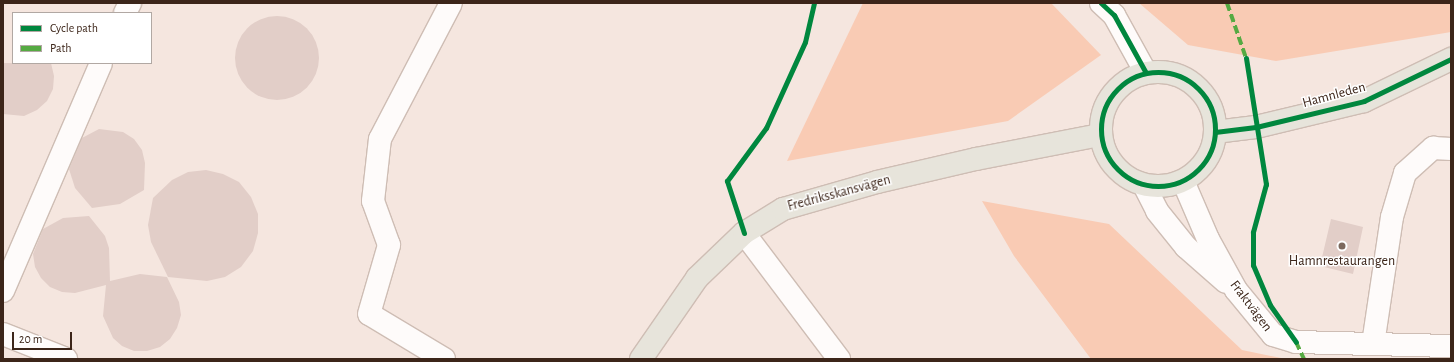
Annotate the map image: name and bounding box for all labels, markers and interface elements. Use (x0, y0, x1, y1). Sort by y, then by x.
legend (12, 12, 152, 64)
text: Cycle path (50, 22, 98, 34)
text: Path (50, 42, 72, 54)
street label: Hamnleden (1301, 79, 1367, 111)
street label: Fredriksskansvägen (786, 171, 892, 215)
marker: Hamnrestaurangen (1337, 241, 1347, 251)
place label: Hamnrestaurangen (1289, 253, 1395, 269)
street label: Fraktvägen (1226, 277, 1276, 335)
scale bar (14, 324, 74, 350)
text: 20 m (19, 333, 42, 345)

